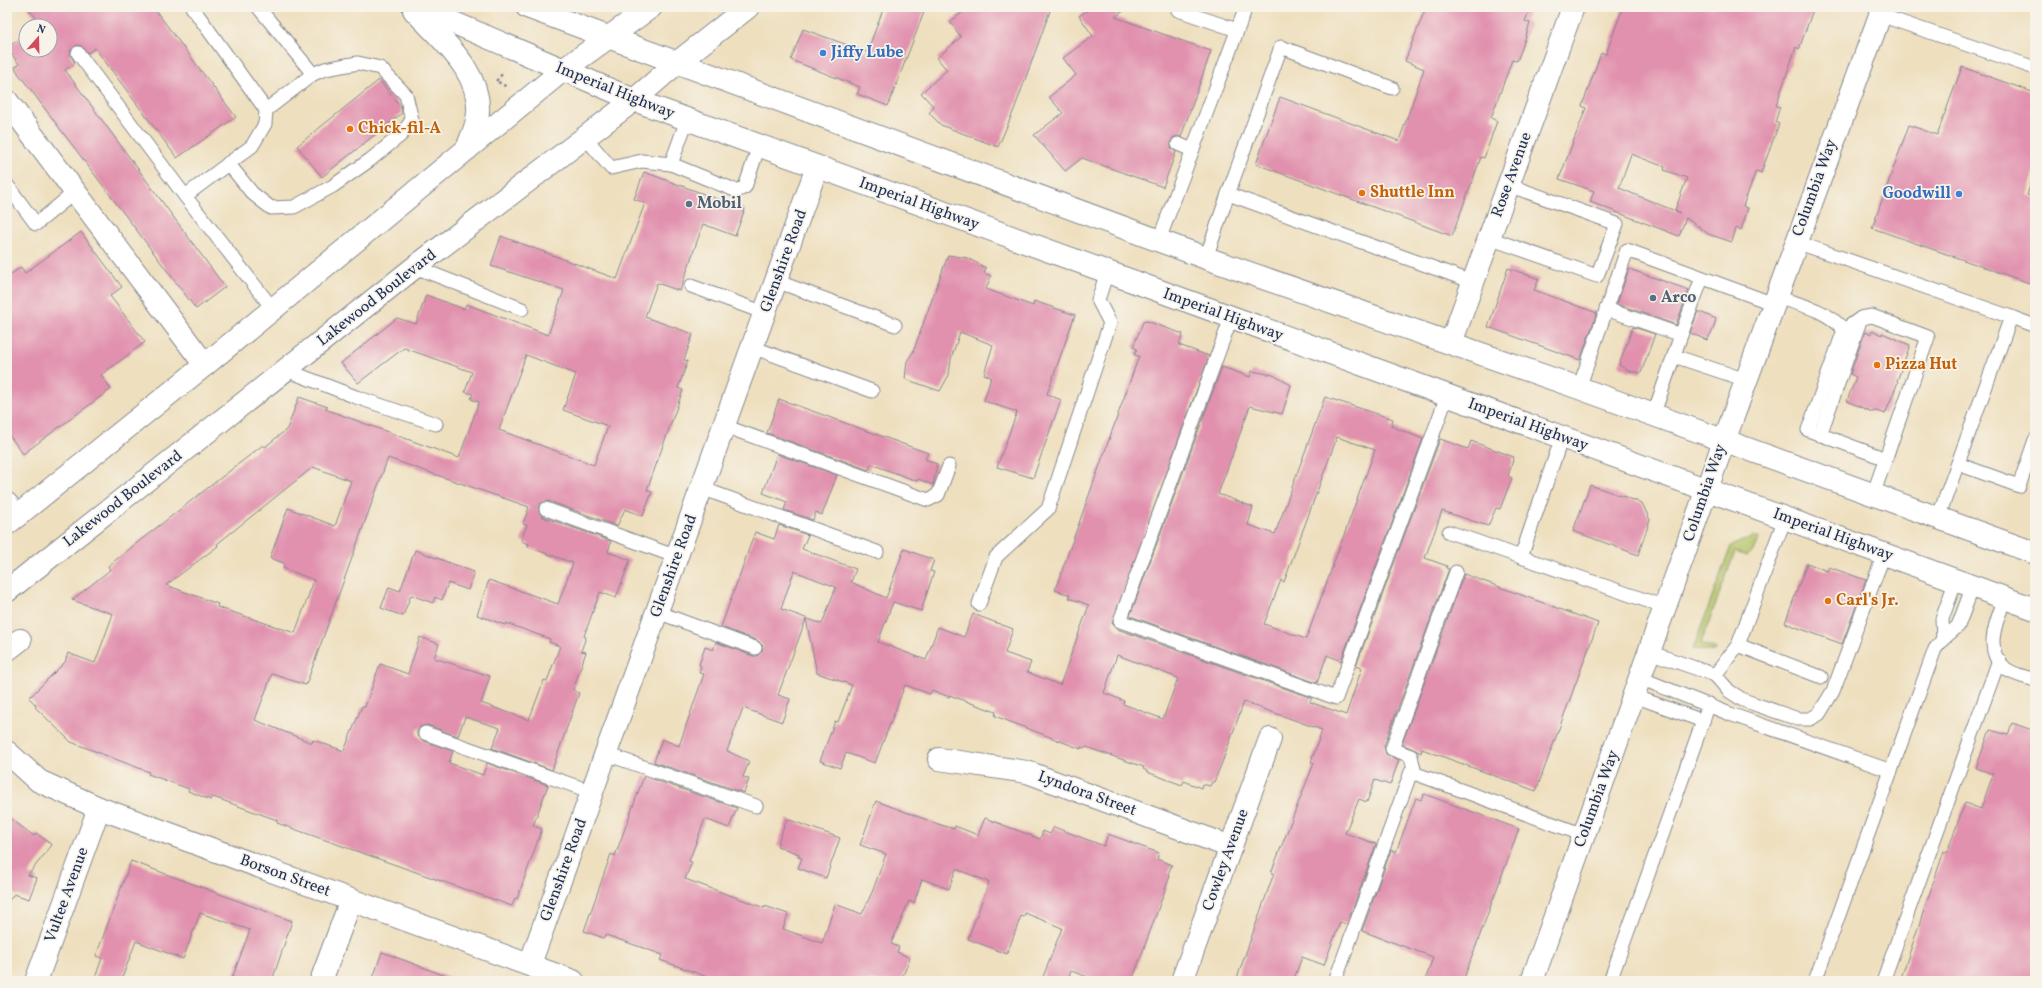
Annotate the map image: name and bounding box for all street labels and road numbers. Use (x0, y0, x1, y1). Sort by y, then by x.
street label: Imperial Highway (552, 57, 678, 125)
street label: Rose Avenue (1486, 129, 1538, 221)
street label: Columbia Way (1787, 136, 1843, 240)
street label: Imperial Highway (856, 172, 983, 236)
street label: Glenshire Road (755, 206, 813, 316)
street label: Lakewood Boulevard (313, 244, 441, 352)
street label: Imperial Highway (1160, 283, 1287, 347)
street label: Imperial Highway (1465, 393, 1592, 457)
street label: Columbia Way (1678, 441, 1732, 545)
street label: Lakewood Boulevard (59, 445, 187, 553)
street label: Imperial Highway (1770, 503, 1897, 567)
street label: Glenshire Road (645, 511, 703, 621)
street label: Columbia Way (1569, 747, 1625, 851)
street label: Lyndora Street (1035, 766, 1140, 822)
street label: Cowley Avenue (1197, 806, 1255, 914)
street label: Glenshire Road (535, 815, 593, 925)
street label: Vultee Avenue (40, 844, 94, 946)
street label: Borson Street (236, 849, 334, 903)

